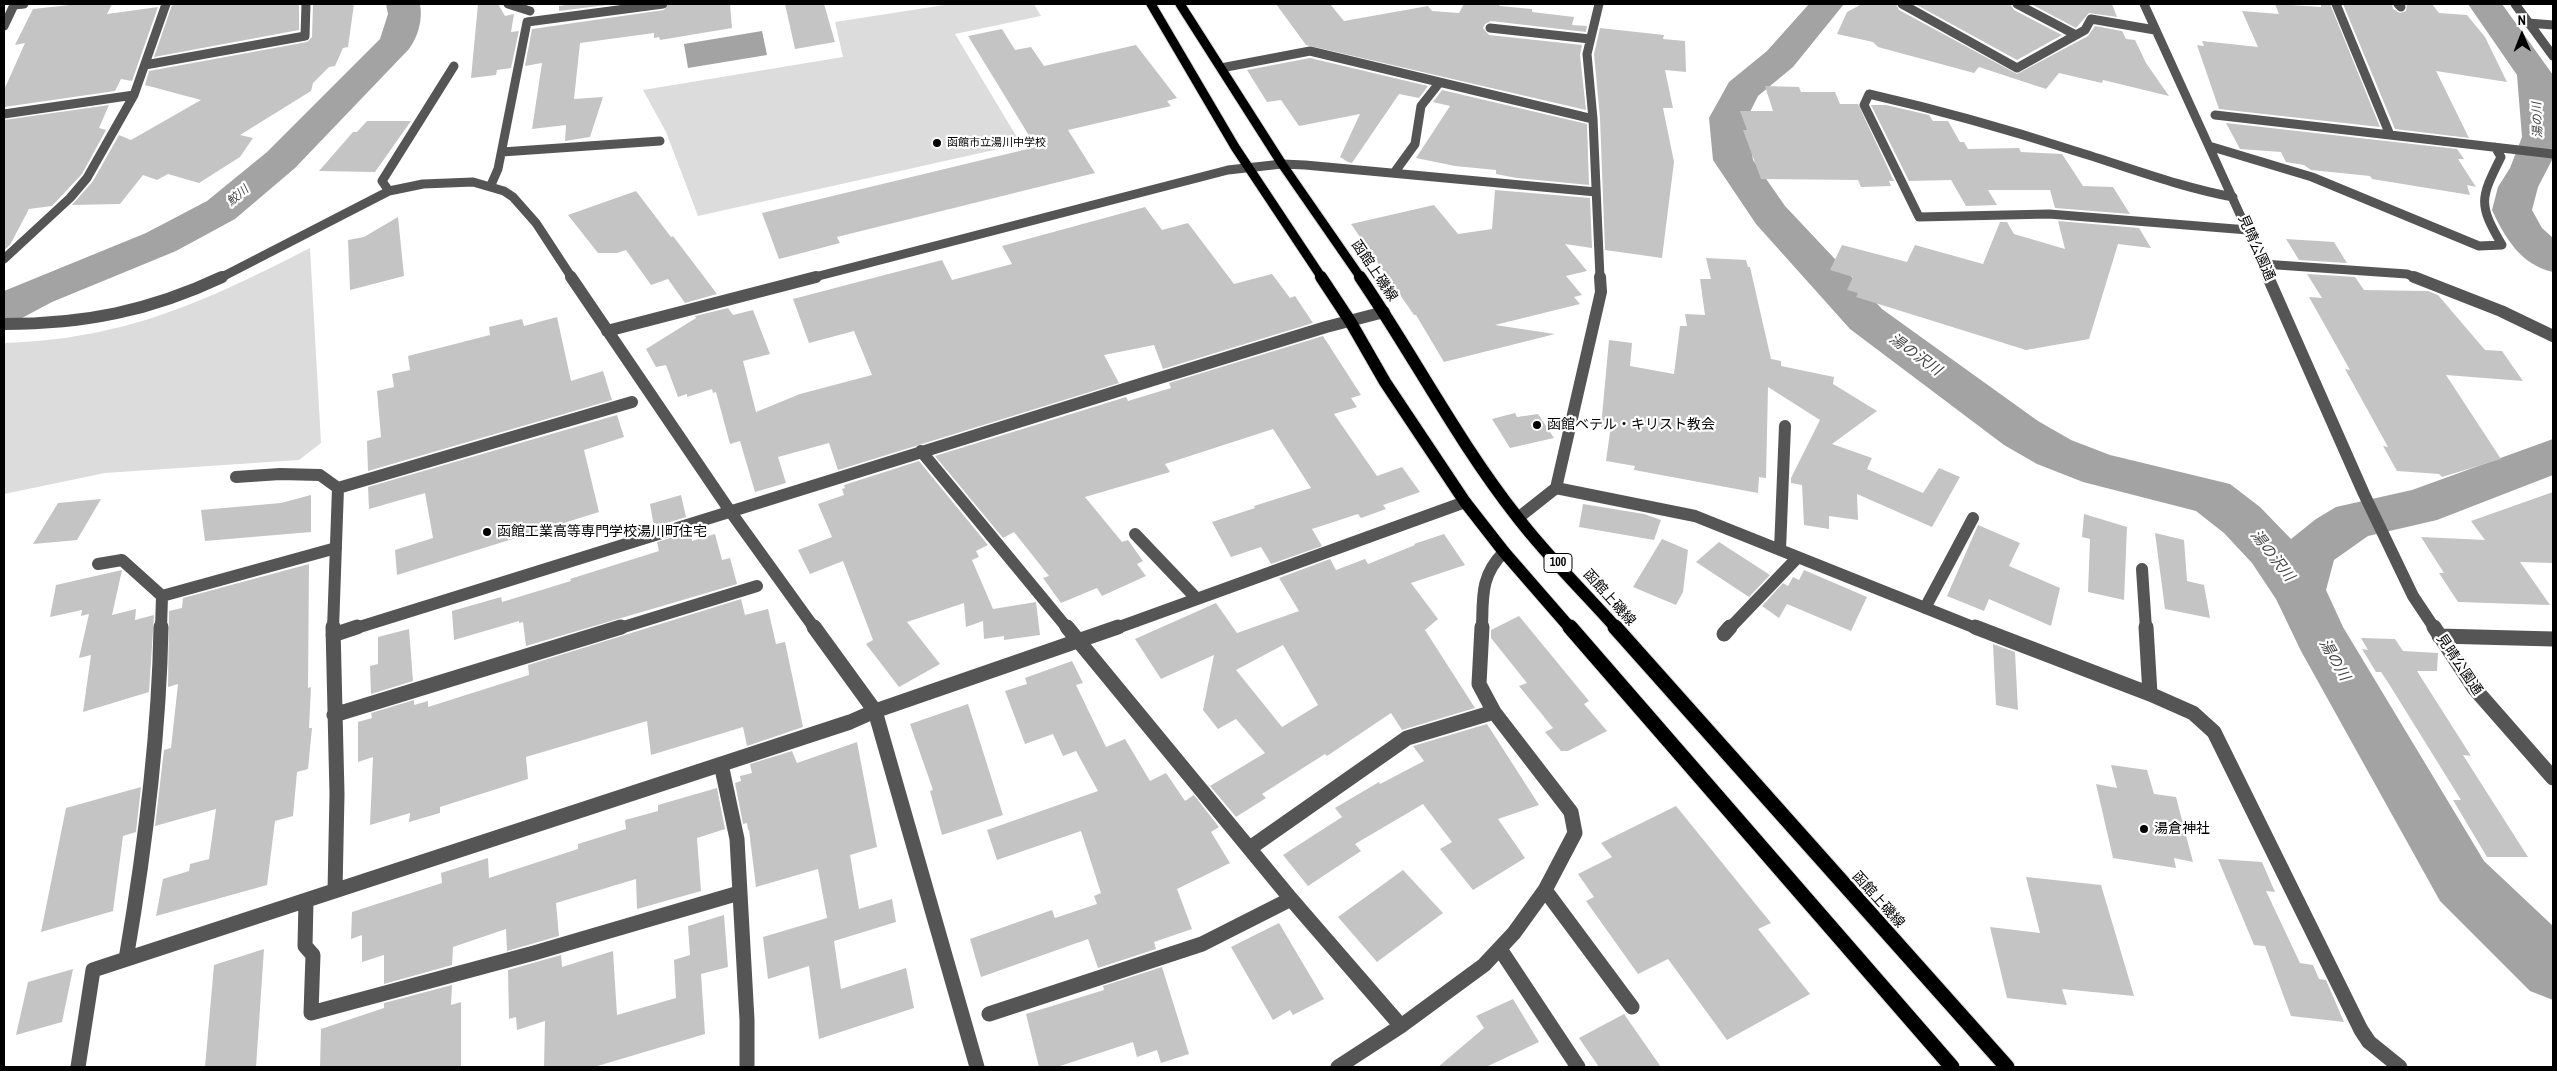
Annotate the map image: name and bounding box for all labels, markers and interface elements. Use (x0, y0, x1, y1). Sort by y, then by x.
north arrow (2497, 10, 2547, 60)
text: N (2517, 11, 2526, 29)
water label: 湯の川 (2530, 102, 2546, 138)
place label: 函館市立湯川中学校 (947, 136, 1046, 150)
marker: 函館市立湯川中学校 (931, 137, 943, 149)
water label: 鮫川 (224, 183, 252, 209)
street label: 見晴公園通 (2234, 213, 2278, 283)
street label: 函館上磯線 (1347, 237, 1401, 305)
water label: 湯の沢川 (1885, 330, 1945, 380)
place label: 函館ベテル・キリスト教会 (1547, 417, 1715, 433)
marker: 函館ベテル・キリスト教会 (1531, 419, 1543, 431)
place label: 函館工業高等専門学校湯川町住宅 (497, 524, 707, 540)
marker: 函館工業高等専門学校湯川町住宅 (481, 526, 493, 538)
water label: 湯の沢川 (2246, 527, 2298, 585)
road number: 100 (1544, 554, 1572, 572)
street label: 函館上磯線 (1579, 566, 1639, 630)
street label: 見晴公園通 (2432, 631, 2486, 699)
water label: 湯の川 (2315, 636, 2353, 684)
place label: 湯倉神社 (2154, 821, 2210, 837)
marker: 湯倉神社 (2138, 823, 2150, 835)
street label: 函館上磯線 (1848, 868, 1908, 932)

